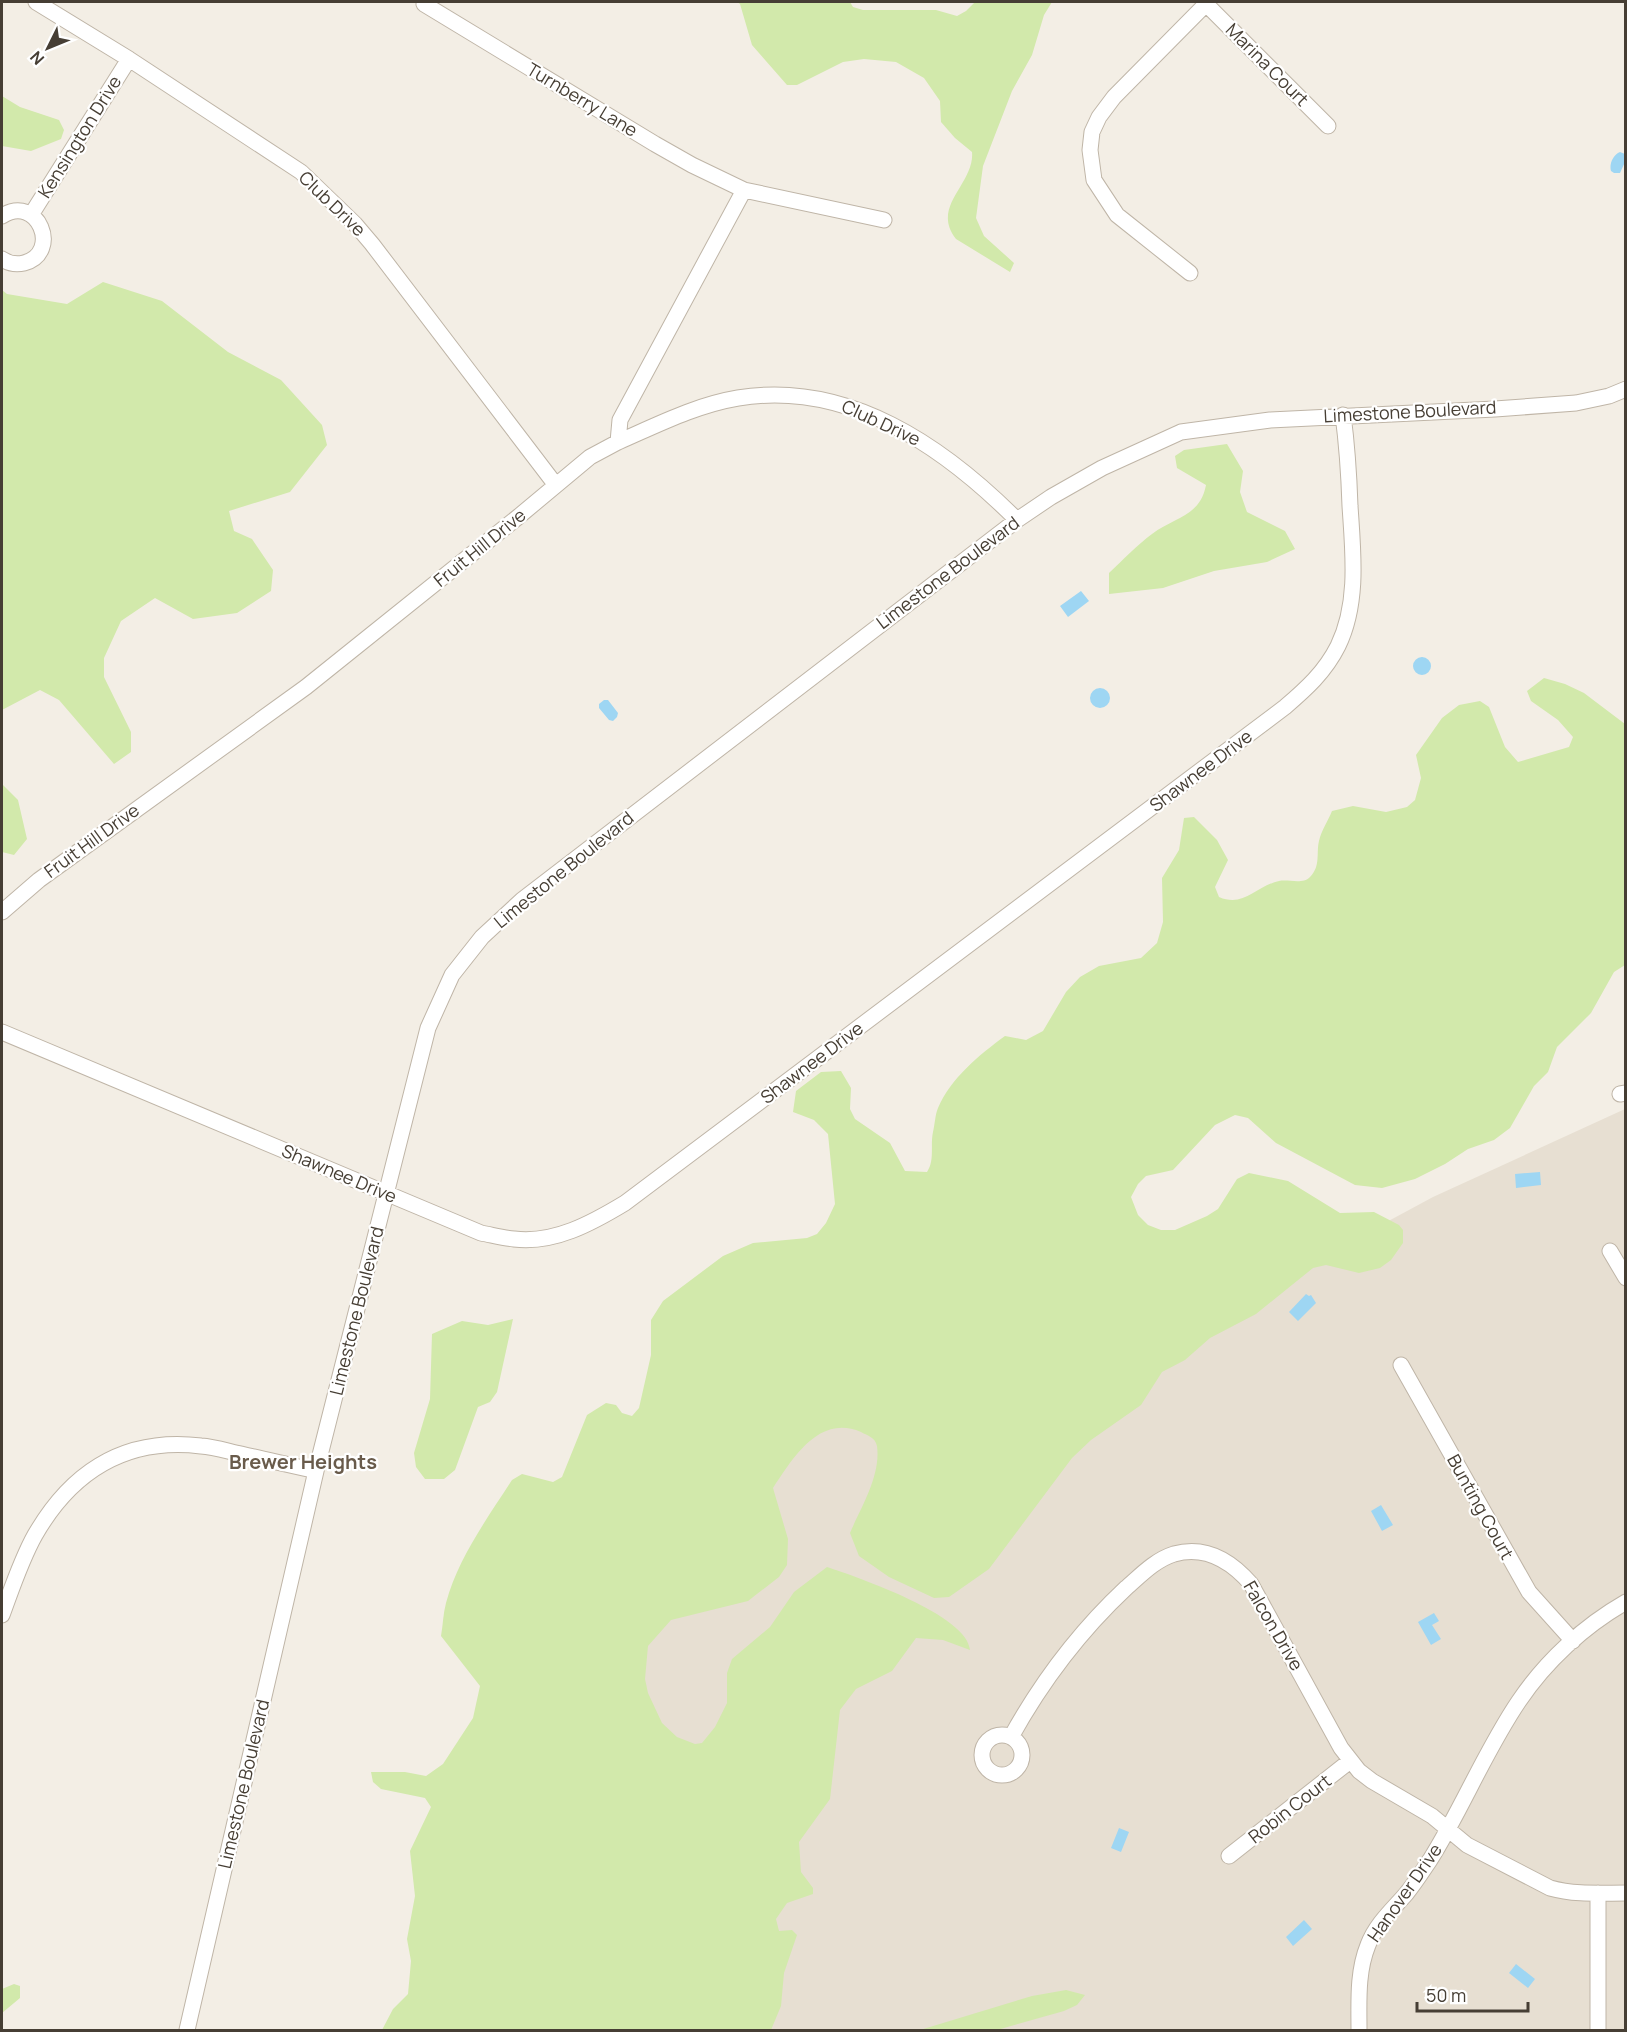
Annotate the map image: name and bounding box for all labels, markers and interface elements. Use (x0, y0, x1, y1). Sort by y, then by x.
north arrow (18, 18, 78, 78)
street label: Marina Court (1221, 18, 1314, 111)
text: N (25, 47, 49, 70)
street label: Turnberry Lane (523, 57, 642, 142)
street label: Kensington Drive (32, 71, 126, 202)
street label: Club Drive (294, 165, 371, 241)
street label: Club Drive (838, 393, 925, 451)
street label: Limestone Boulevard (1323, 394, 1497, 428)
street label: Fruit Hill Drive (428, 503, 530, 592)
street label: Limestone Boulevard (871, 511, 1024, 634)
street label: Shawnee Drive (1144, 724, 1257, 817)
street label: Fruit Hill Drive (39, 798, 144, 883)
street label: Limestone Boulevard (489, 805, 638, 933)
street label: Shawnee Drive (755, 1016, 868, 1109)
street label: Shawnee Drive (278, 1138, 401, 1208)
street label: Limestone Boulevard (323, 1224, 389, 1398)
district label: Brewer Heights (229, 1448, 377, 1475)
street label: Bunting Court (1442, 1450, 1520, 1563)
street label: Falcon Drive (1239, 1576, 1309, 1675)
street label: Limestone Boulevard (212, 1697, 274, 1871)
street label: Robin Court (1243, 1768, 1336, 1848)
street label: Hanover Drive (1361, 1839, 1447, 1946)
scale bar (1417, 1975, 1528, 2013)
text: 50 m (1426, 1983, 1466, 2007)

